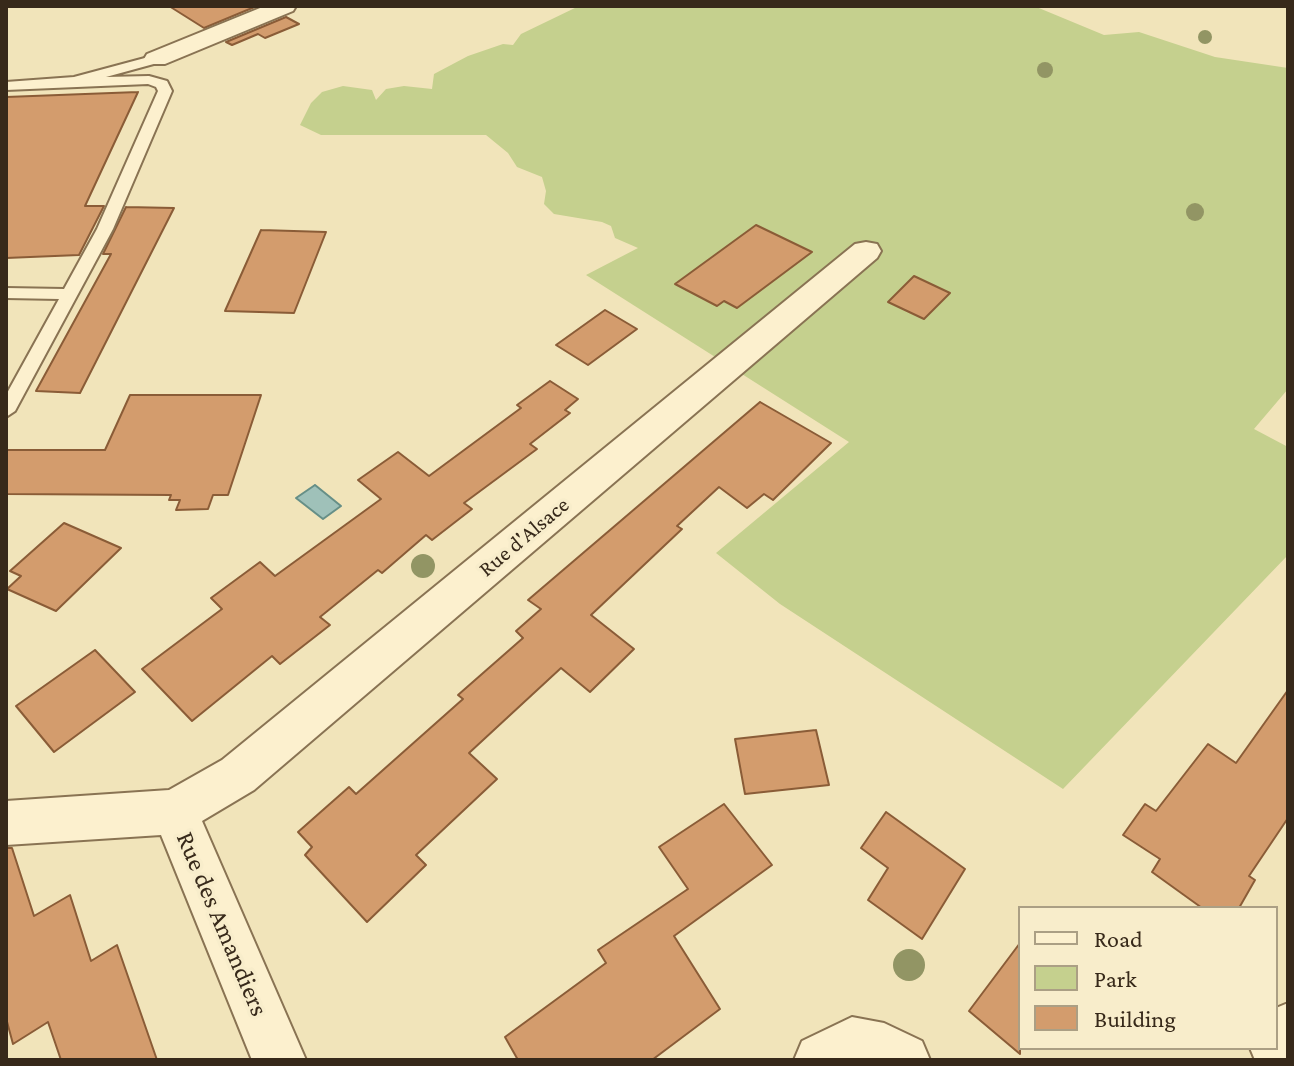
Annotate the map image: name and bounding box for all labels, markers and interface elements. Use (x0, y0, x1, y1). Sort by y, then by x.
street label: Rue d'Alsace (474, 492, 574, 582)
street label: Rue des Amandiers (169, 827, 275, 1021)
legend (1018, 906, 1278, 1050)
text: Road (1094, 925, 1143, 952)
text: Park (1094, 965, 1137, 992)
text: Building (1094, 1005, 1176, 1032)

